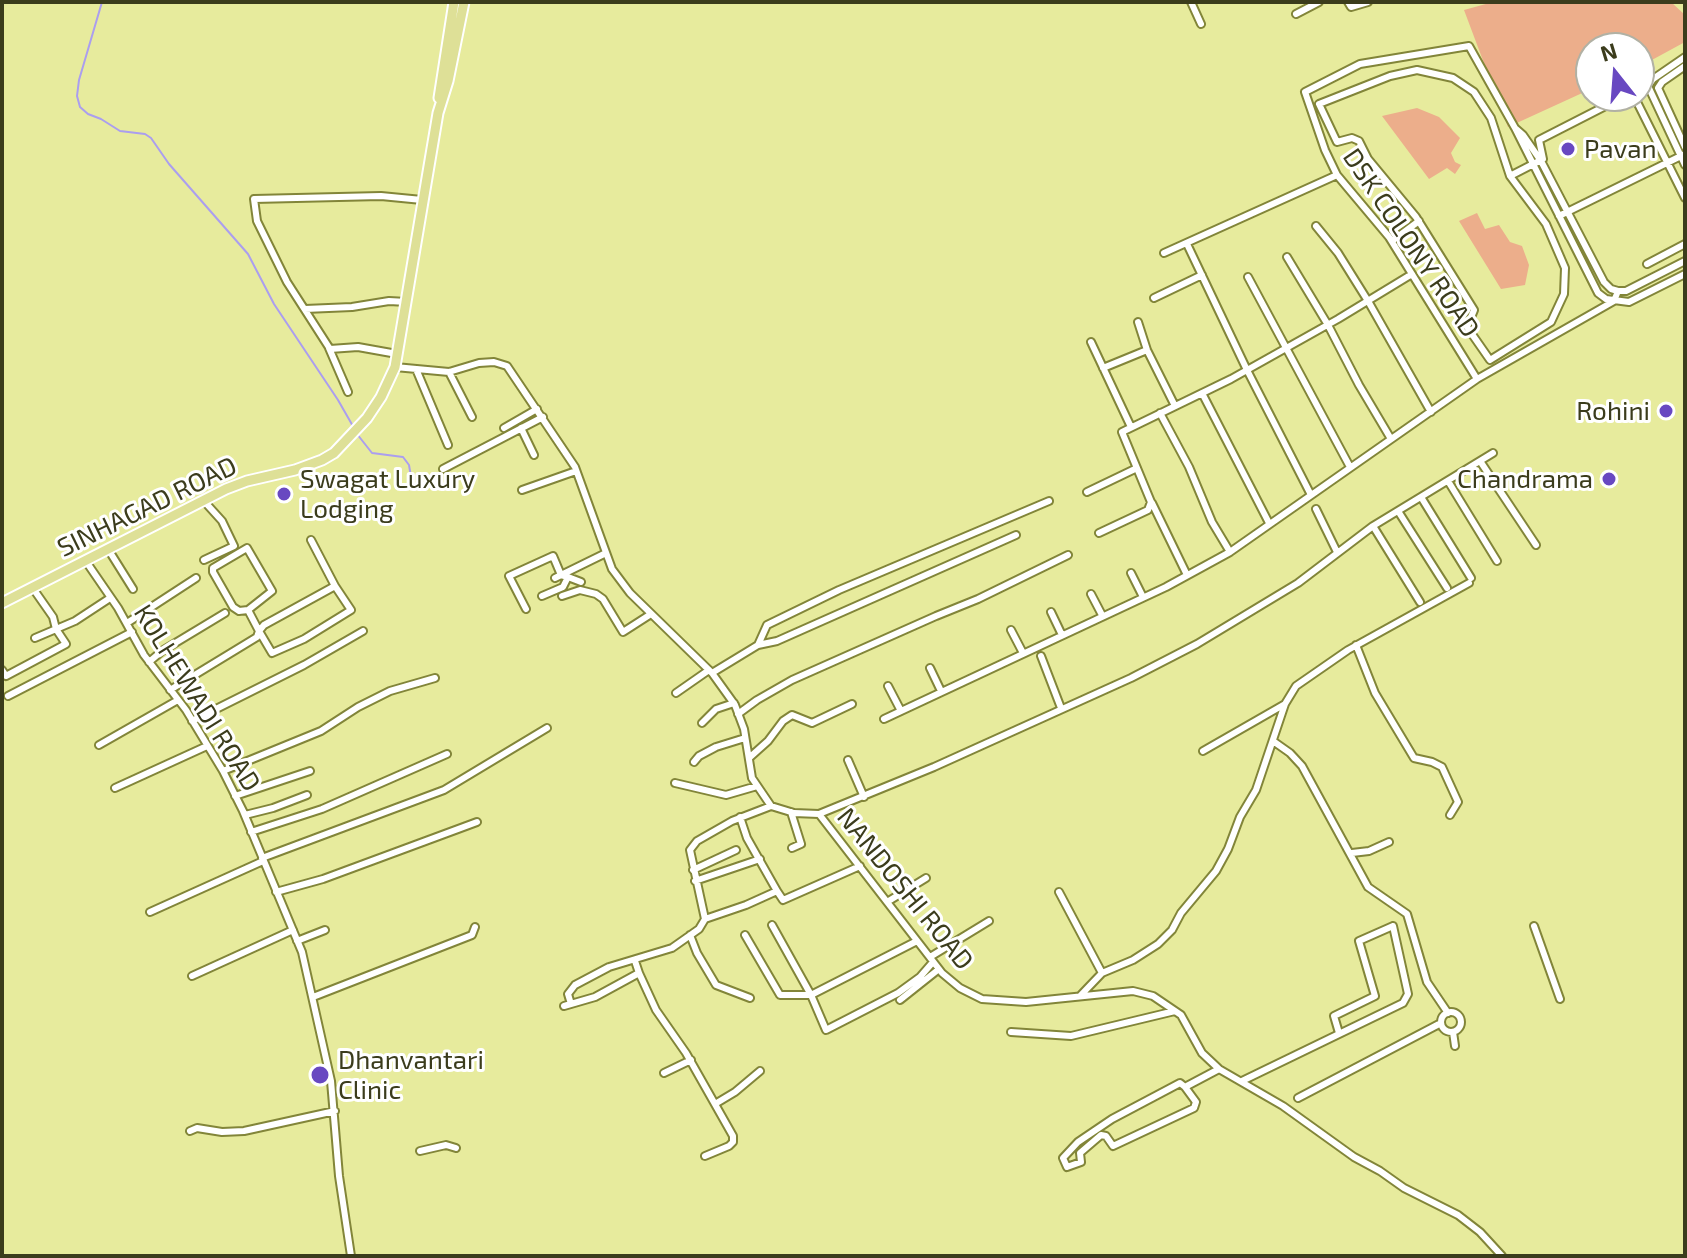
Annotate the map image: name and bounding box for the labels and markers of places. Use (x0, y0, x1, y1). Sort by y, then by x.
place label: Pavan (1584, 133, 1657, 165)
marker: Pavan (1559, 140, 1577, 158)
place label: Rohini (1576, 395, 1650, 427)
marker: Rohini (1657, 402, 1675, 420)
place label: Swagat Luxury Lodging (300, 463, 475, 524)
place label: Chandrama (1457, 463, 1593, 495)
marker: Chandrama (1600, 470, 1618, 488)
marker: Swagat Luxury Lodging (275, 485, 293, 503)
place label: Dhanvantari Clinic (338, 1044, 484, 1106)
marker: Dhanvantari Clinic (309, 1064, 331, 1086)

